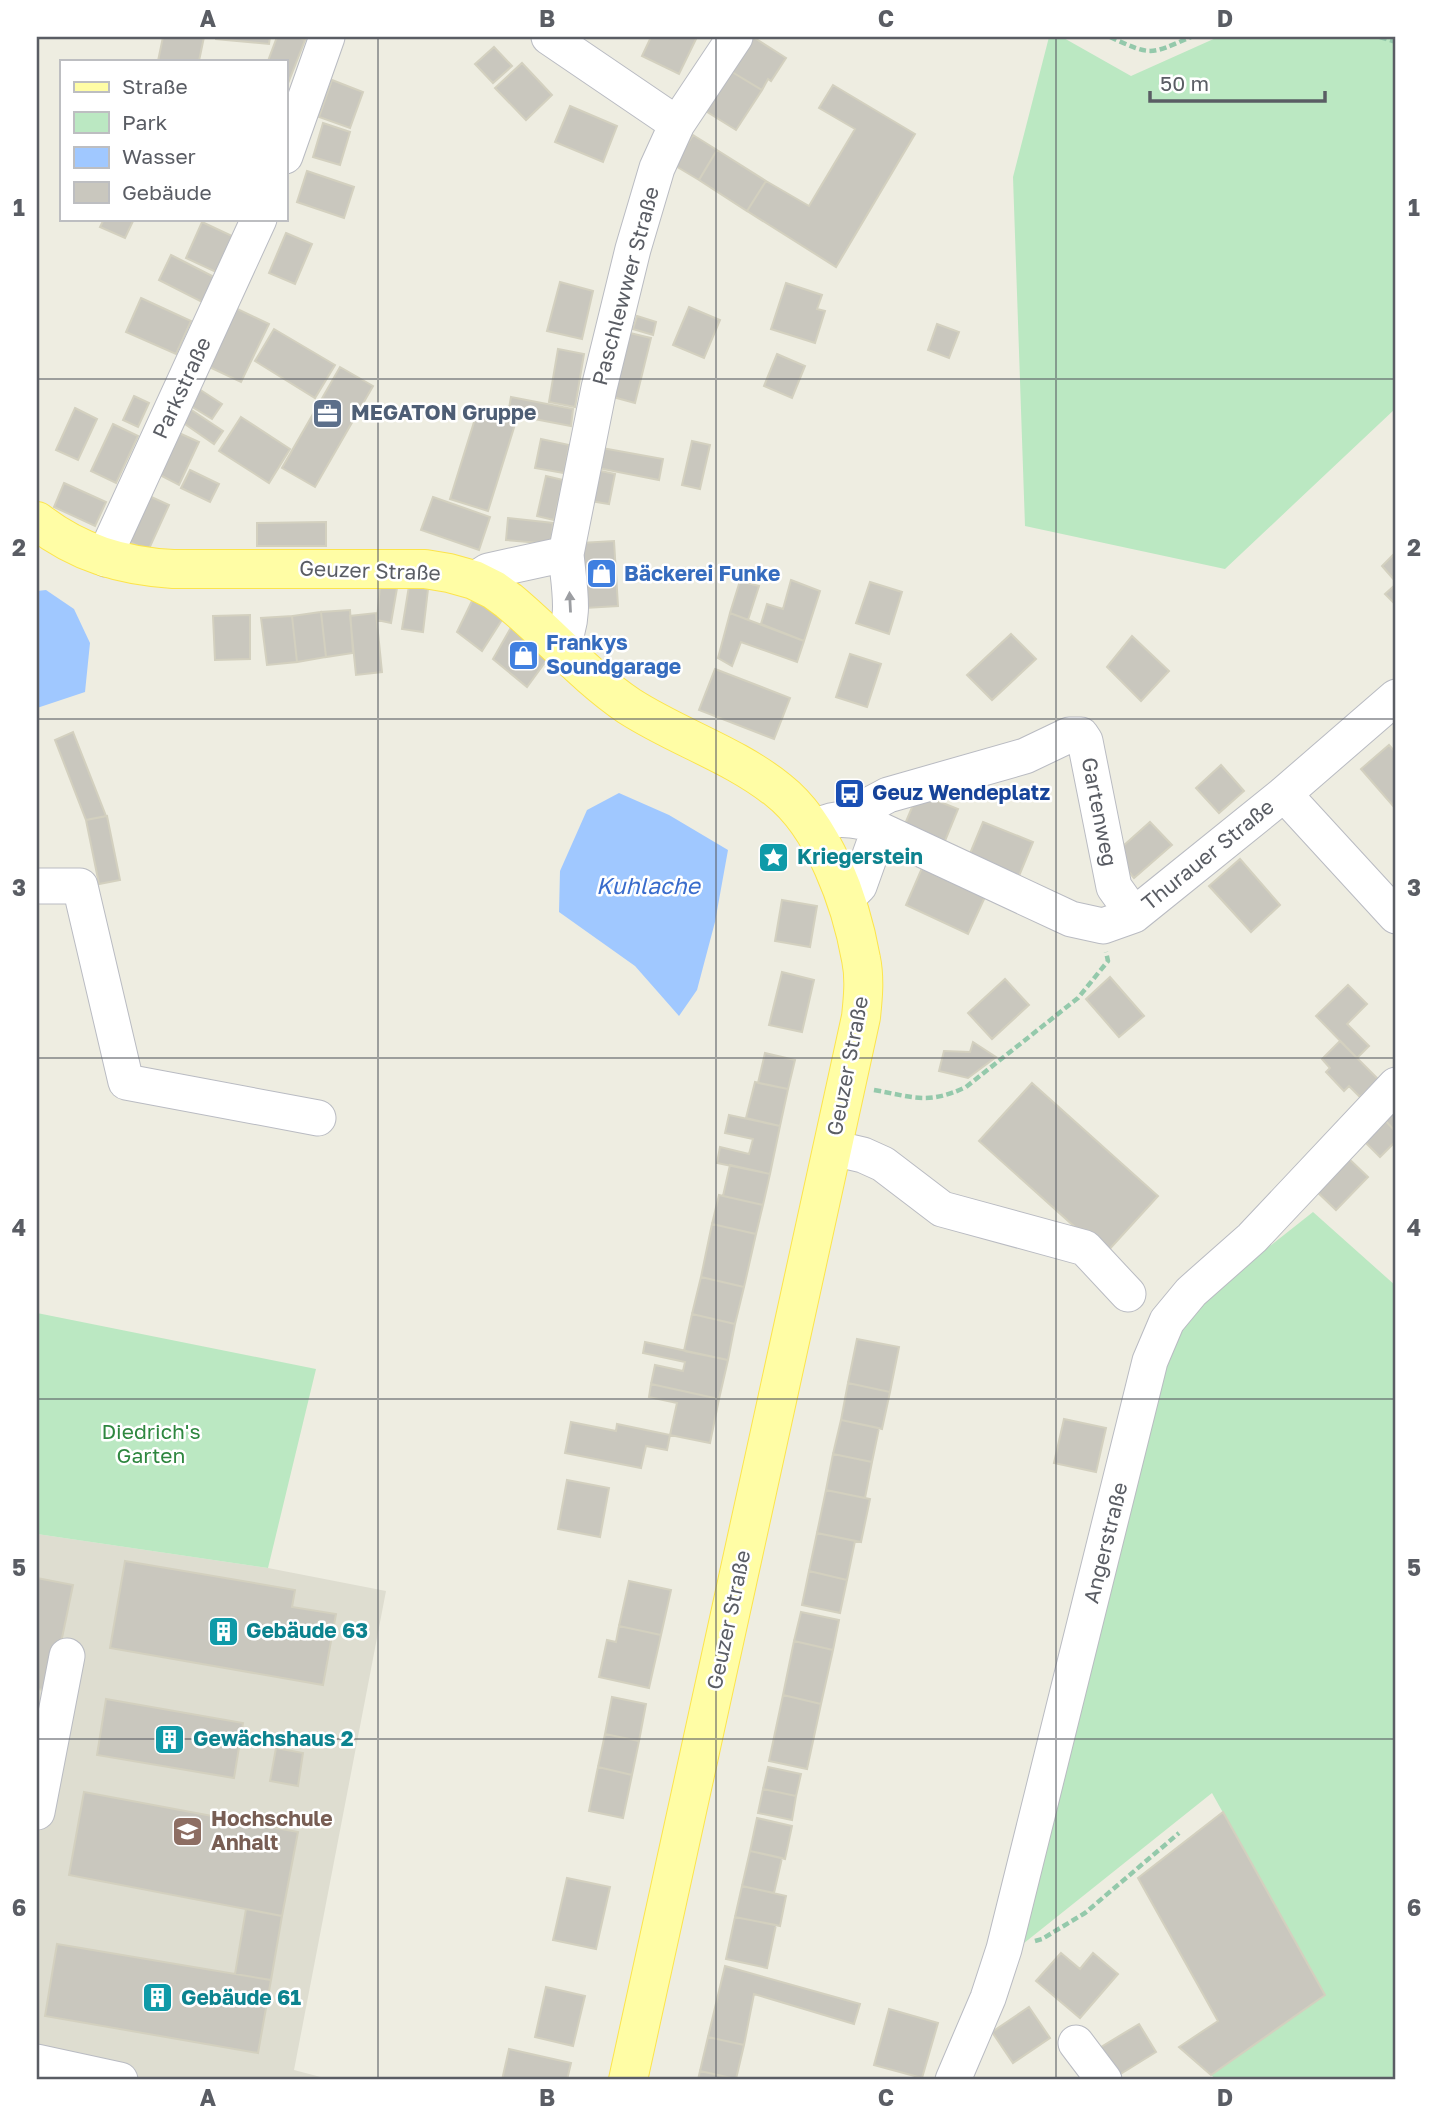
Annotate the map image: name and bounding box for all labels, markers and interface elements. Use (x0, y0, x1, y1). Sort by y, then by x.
text: A (200, 4, 217, 32)
text: B (539, 4, 555, 32)
text: C (878, 4, 894, 32)
text: D (1217, 4, 1233, 32)
legend (60, 60, 287, 220)
scale bar (1150, 60, 1324, 104)
text: 50 m (1160, 70, 1209, 96)
text: Straße (122, 73, 188, 99)
text: Park (122, 109, 168, 135)
text: Wasser (122, 143, 196, 169)
text: Gebäude (122, 179, 212, 205)
street label: Paschlewwer Straße (586, 184, 664, 388)
text: 1 (13, 193, 25, 221)
text: 1 (1408, 193, 1420, 221)
street label: Parkstraße (146, 333, 216, 443)
office icon: MEGATON Gruppe (311, 396, 345, 430)
place label: MEGATON Gruppe (351, 399, 536, 425)
text: 2 (12, 533, 26, 561)
text: 2 (1407, 533, 1421, 561)
street label: Geuzer Straße (299, 555, 441, 585)
shop icon: Bäckerei Funke (584, 557, 618, 591)
place label: Bäckerei Funke (624, 560, 780, 586)
one-way arrow (564, 591, 575, 613)
place label: Frankys Soundgarage (546, 629, 681, 679)
shop icon: Frankys Soundgarage (506, 638, 540, 672)
street label: Gartenweg (1077, 755, 1123, 869)
bus stop icon: Geuz Wendeplatz (832, 776, 866, 810)
place label: Geuz Wendeplatz (872, 779, 1050, 805)
street label: Thurauer Straße (1136, 793, 1279, 915)
place icon: Kriegerstein (757, 840, 791, 874)
place label: Kriegerstein (797, 843, 923, 869)
water label: Kuhlache (596, 871, 702, 899)
text: 3 (12, 873, 26, 901)
text: 3 (1407, 873, 1421, 901)
street label: Geuzer Straße (821, 994, 873, 1138)
text: 4 (12, 1213, 26, 1241)
text: 4 (1407, 1213, 1421, 1241)
park label: Diedrich's Garten (101, 1418, 201, 1468)
street label: Angerstraße (1077, 1479, 1133, 1606)
street label: Geuzer Straße (701, 1548, 755, 1692)
text: 5 (12, 1553, 26, 1581)
text: 5 (1407, 1553, 1421, 1581)
building icon: Gebäude 63 (206, 1614, 240, 1648)
place label: Gebäude 63 (246, 1617, 368, 1643)
building icon: Gewächshaus 2 (153, 1722, 187, 1756)
place label: Gewächshaus 2 (193, 1725, 354, 1751)
place label: Hochschule Anhalt (211, 1805, 333, 1855)
school or university icon: Hochschule Anhalt (171, 1814, 205, 1848)
text: 6 (12, 1893, 26, 1921)
text: 6 (1407, 1893, 1421, 1921)
building icon: Gebäude 61 (141, 1981, 175, 2015)
place label: Gebäude 61 (181, 1984, 301, 2010)
text: A (200, 2083, 217, 2111)
text: B (539, 2083, 555, 2111)
text: C (878, 2083, 894, 2111)
text: D (1217, 2083, 1233, 2111)

